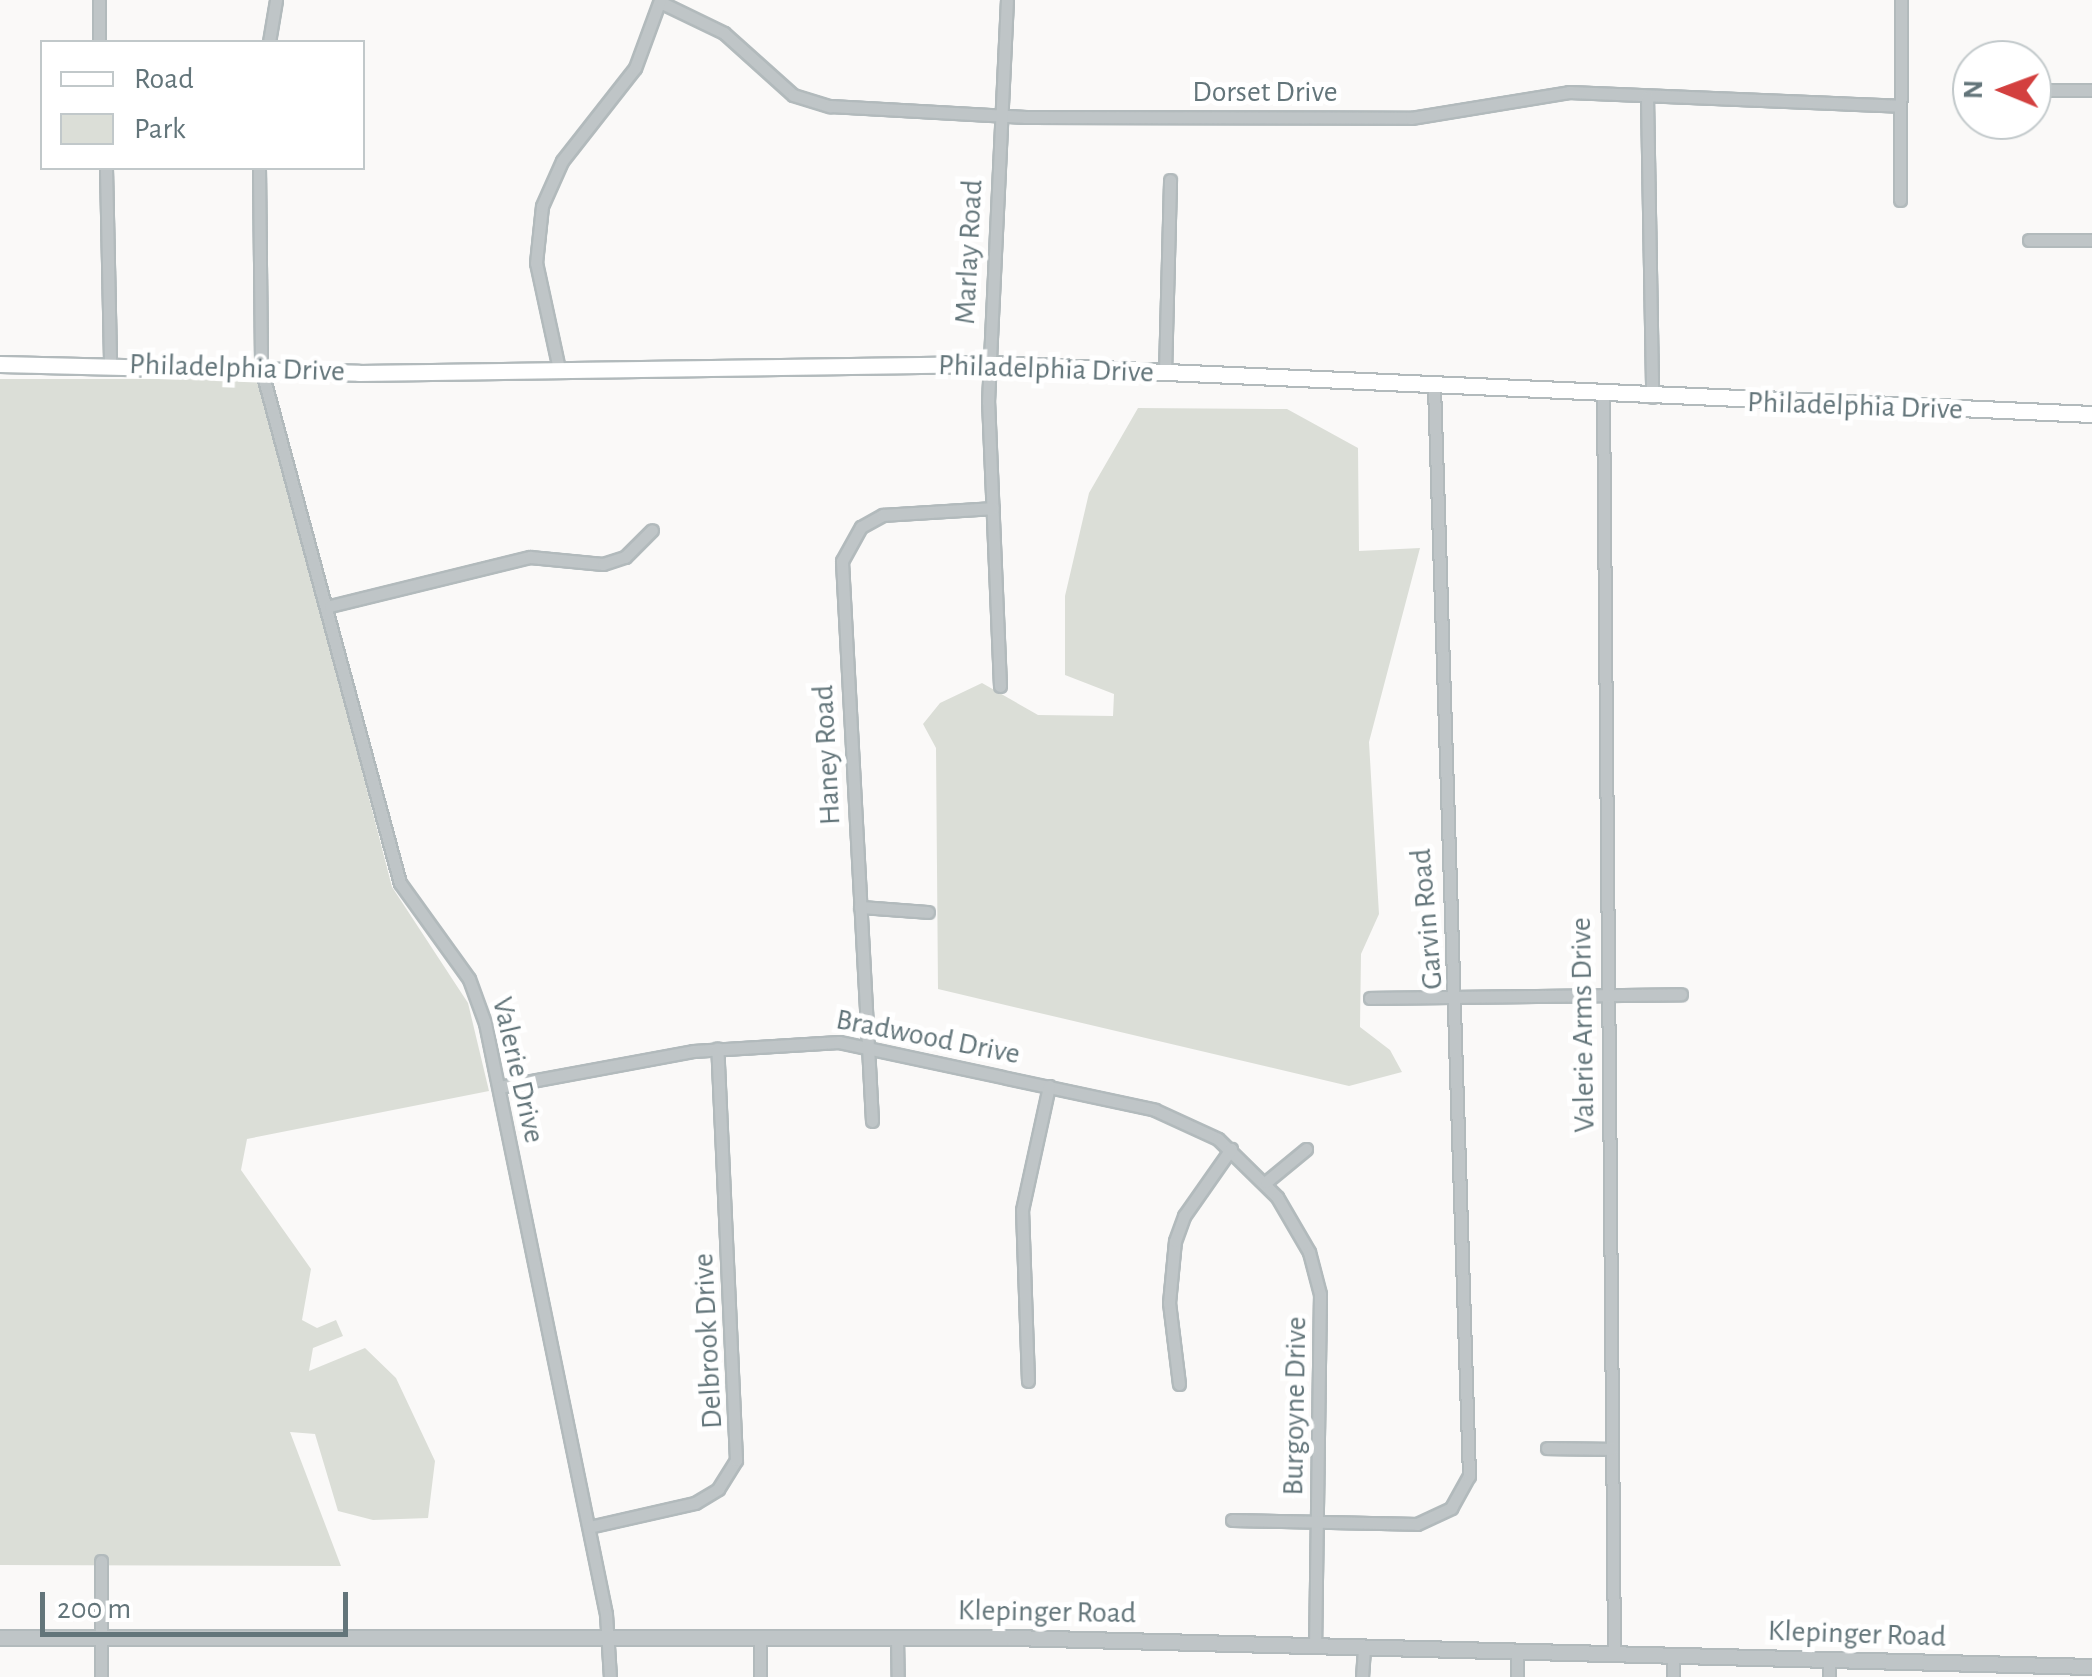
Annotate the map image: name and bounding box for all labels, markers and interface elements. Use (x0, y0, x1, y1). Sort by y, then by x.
legend (40, 40, 365, 170)
north arrow (1952, 40, 2052, 140)
text: Road (134, 64, 194, 94)
street label: Dorset Drive (1192, 74, 1338, 110)
text: N (1960, 80, 1988, 99)
text: Park (134, 114, 186, 144)
street label: Marlay Road (947, 179, 991, 325)
street label: Philadelphia Drive (129, 346, 345, 390)
street label: Philadelphia Drive (938, 347, 1154, 391)
street label: Philadelphia Drive (1747, 384, 1963, 428)
street label: Haney Road (805, 684, 849, 826)
street label: Garvin Road (1403, 847, 1451, 991)
street label: Valerie Arms Drive (1563, 917, 1603, 1133)
street label: Valerie Drive (484, 994, 552, 1146)
street label: Bradwood Drive (833, 1002, 1023, 1072)
street label: Delbrook Drive (685, 1252, 731, 1430)
street label: Burgoyne Drive (1275, 1316, 1315, 1496)
scale bar (45, 1572, 352, 1634)
street label: Klepinger Road (957, 1592, 1137, 1632)
text: 200 m (57, 1594, 131, 1624)
street label: Klepinger Road (1767, 1613, 1947, 1655)

